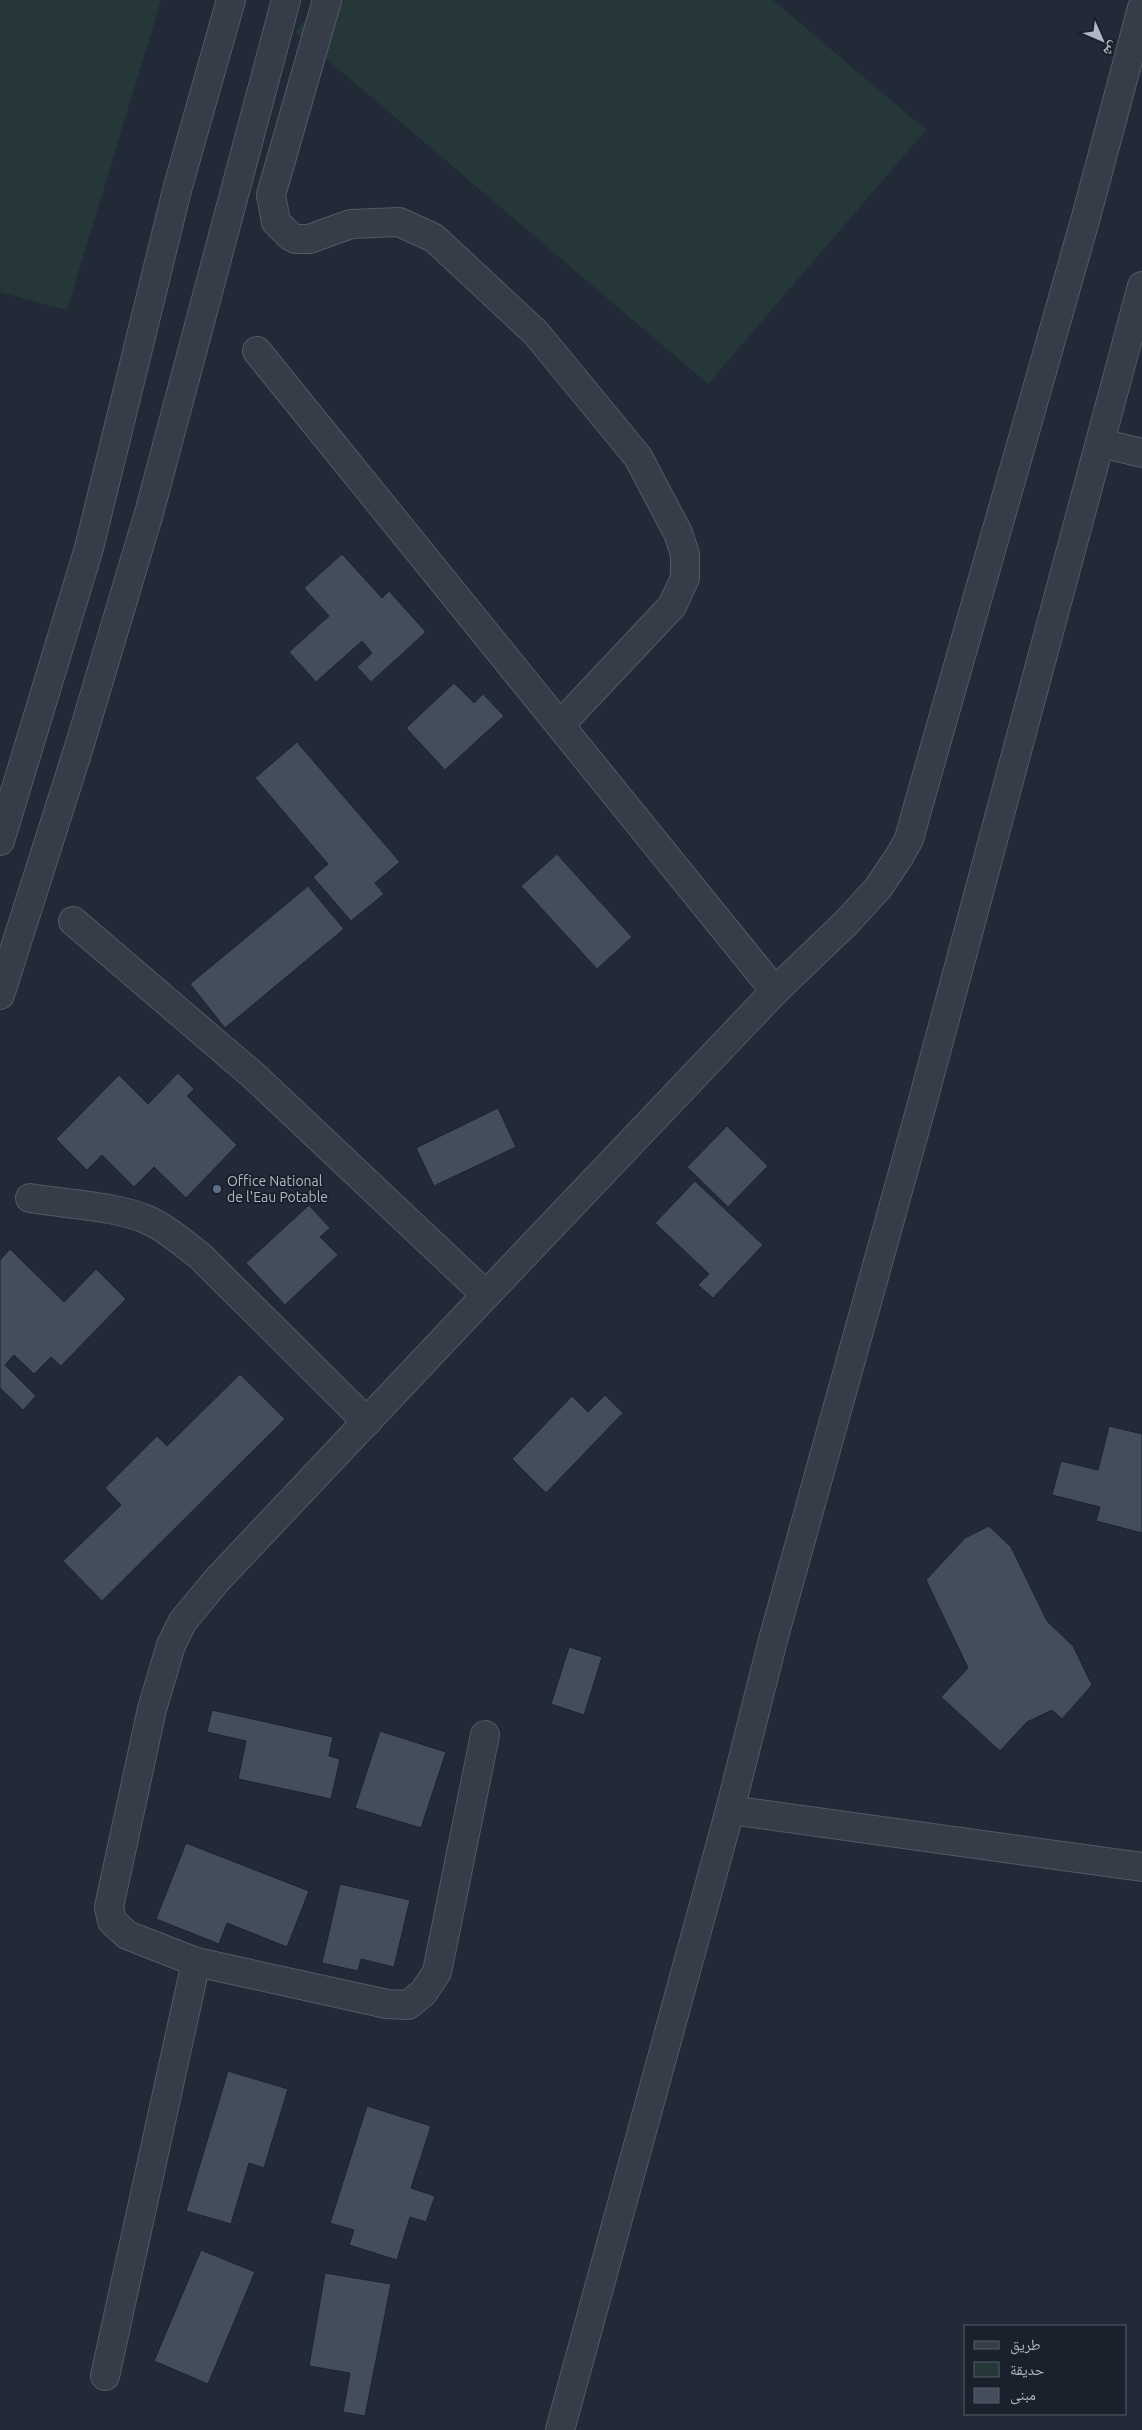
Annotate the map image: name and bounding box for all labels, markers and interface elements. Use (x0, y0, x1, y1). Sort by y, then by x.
north arrow (1077, 15, 1127, 65)
text: ش (1099, 38, 1122, 60)
place label: Office National de l'Eau Potable (227, 1173, 328, 1205)
marker: Office National de l'Eau Potable (211, 1183, 223, 1195)
legend (964, 2325, 1127, 2415)
text: طريق (1010, 2336, 1041, 2355)
text: حديقة (1010, 2361, 1045, 2378)
text: مبنى (1010, 2386, 1036, 2405)

